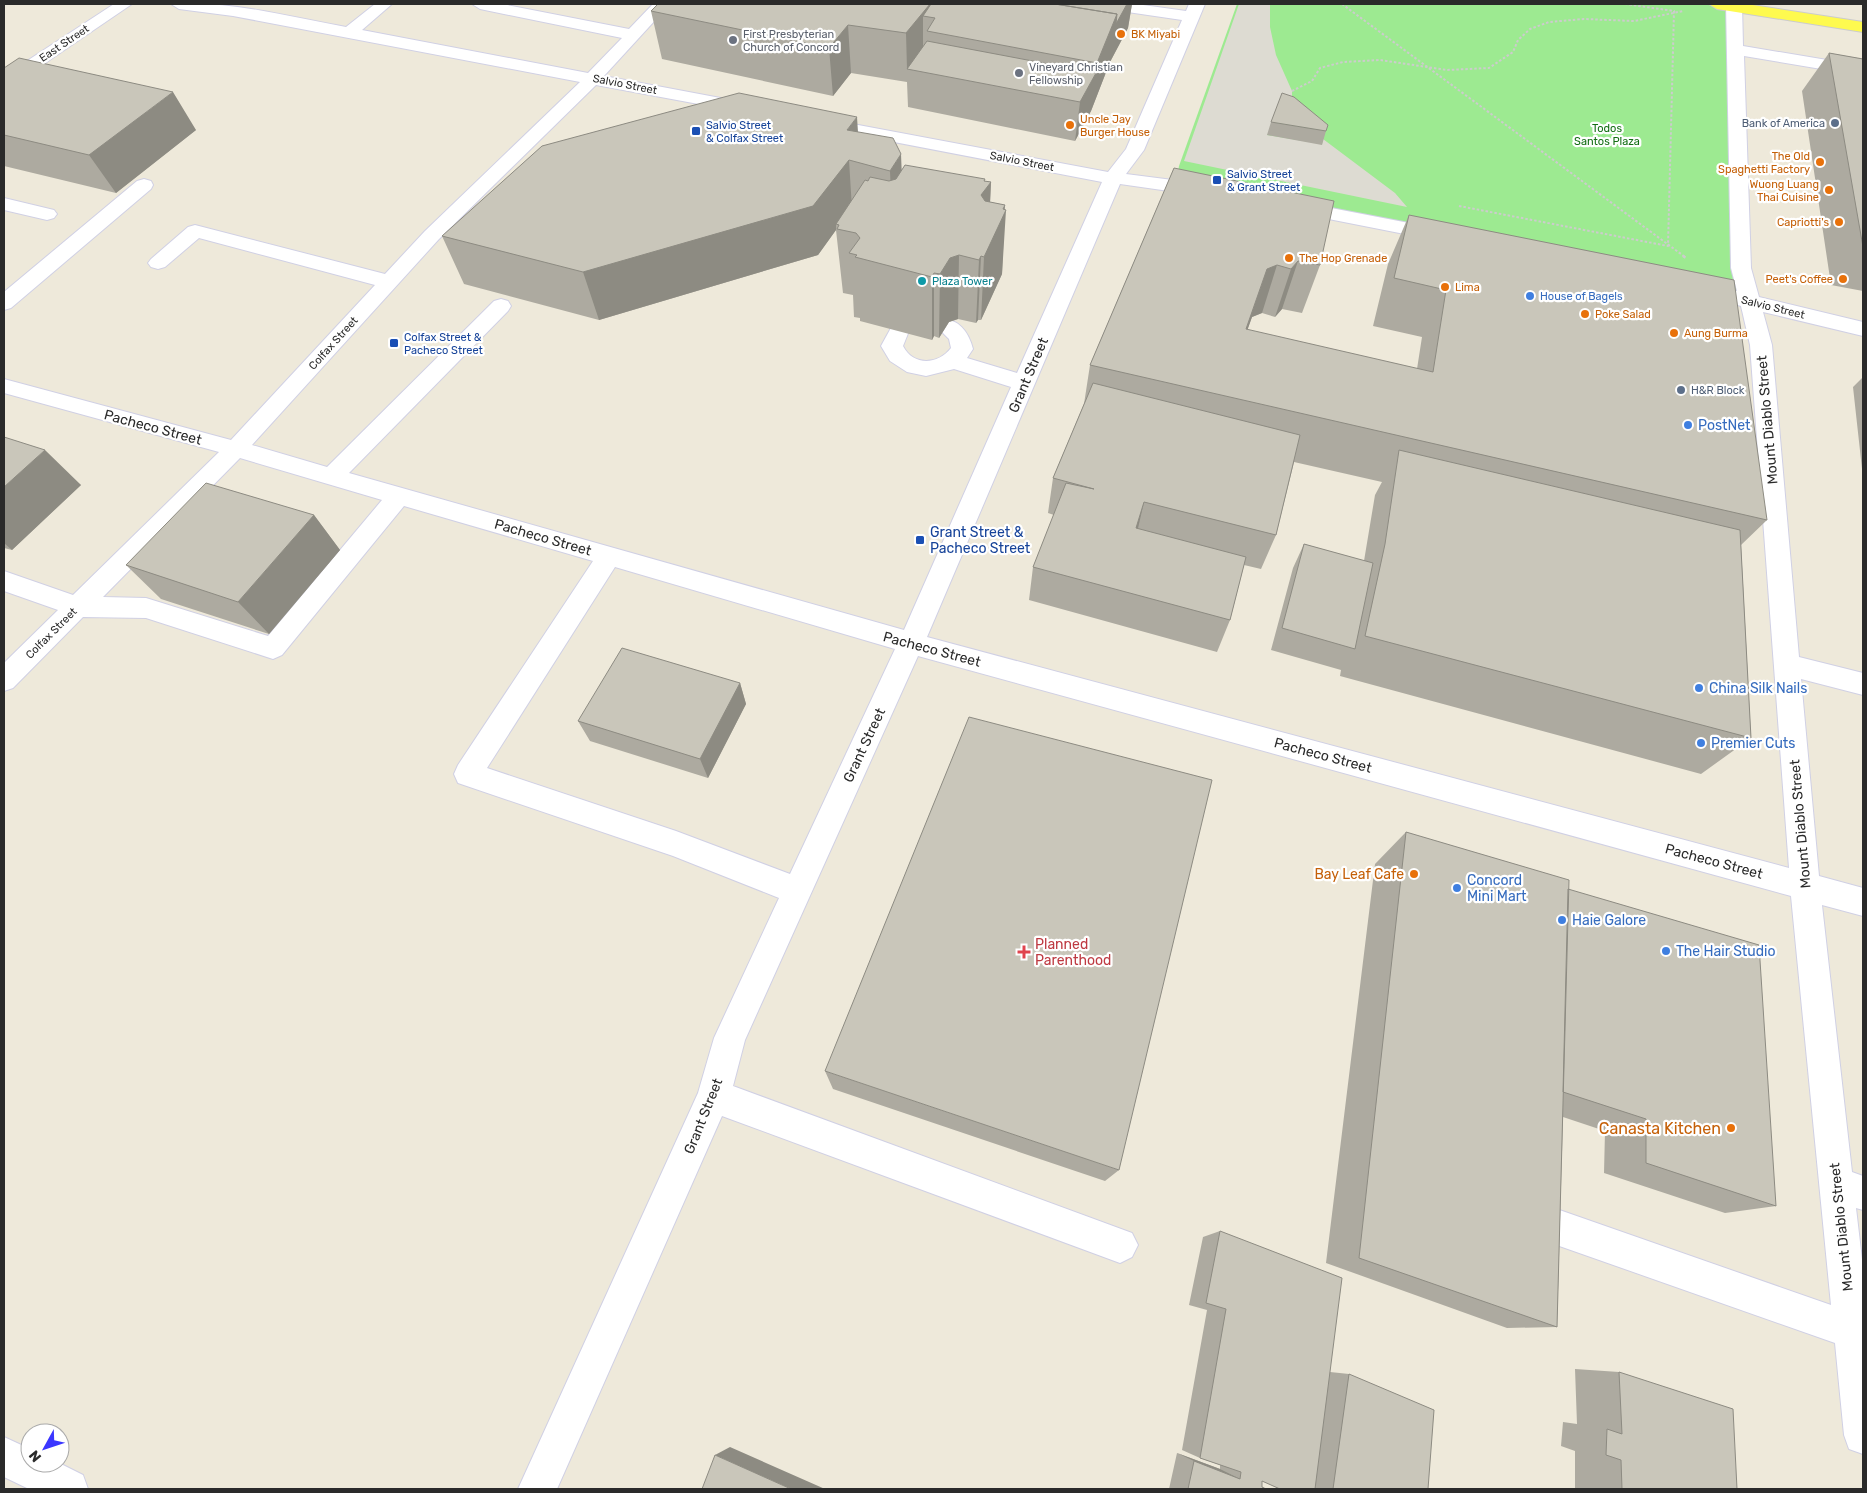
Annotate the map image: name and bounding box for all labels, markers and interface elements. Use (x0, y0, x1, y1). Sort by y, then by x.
street label: East Street (37, 22, 92, 65)
place label: First Presbyterian Church of Concord (743, 28, 839, 54)
marker: BK Miyabi (1115, 28, 1127, 40)
place label: BK Miyabi (1131, 28, 1180, 41)
marker: First Presbyterian Church of Concord (727, 34, 739, 46)
place label: Vineyard Christian Fellowship (1029, 61, 1123, 87)
marker: Vineyard Christian Fellowship (1013, 67, 1025, 79)
street label: Salvio Street (592, 72, 659, 97)
place label: Uncle Jay Burger House (1080, 113, 1150, 139)
place label: Bank of America (1742, 117, 1825, 130)
marker: Bank of America (1829, 117, 1841, 129)
place label: Salvio Street & Colfax Street (706, 119, 784, 145)
marker: Uncle Jay Burger House (1064, 119, 1076, 131)
park label: Todos Santos Plaza (1574, 122, 1640, 148)
marker: Salvio Street & Colfax Street (690, 125, 702, 137)
street label: Salvio Street (989, 149, 1056, 174)
place label: The Old Spaghetti Factory (1718, 150, 1810, 176)
marker: The Old Spaghetti Factory (1814, 156, 1826, 168)
place label: Salvio Street & Grant Street (1227, 168, 1301, 194)
marker: Salvio Street & Grant Street (1211, 174, 1223, 186)
place label: Wuong Luang Thai Cuisine (1749, 178, 1819, 204)
marker: Wuong Luang Thai Cuisine (1823, 184, 1835, 196)
place label: Capriotti's (1777, 216, 1829, 229)
marker: Capriotti's (1833, 216, 1845, 228)
marker: The Hop Grenade (1283, 252, 1295, 264)
place label: The Hop Grenade (1299, 252, 1387, 265)
place label: Peet's Coffee (1766, 273, 1833, 286)
marker: Peet's Coffee (1837, 273, 1849, 285)
marker: Plaza Tower (916, 275, 928, 287)
place label: Plaza Tower (932, 275, 993, 288)
marker: Lima (1439, 281, 1451, 293)
place label: Lima (1455, 281, 1480, 294)
marker: House of Bagels (1524, 290, 1536, 302)
place label: House of Bagels (1540, 290, 1623, 303)
street label: Salvio Street (1740, 293, 1807, 322)
marker: Poke Salad (1579, 308, 1591, 320)
place label: Poke Salad (1595, 308, 1651, 321)
street label: Colfax Street (306, 314, 361, 373)
marker: Aung Burma (1668, 327, 1680, 339)
place label: Aung Burma (1684, 327, 1748, 340)
place label: Colfax Street & Pacheco Street (404, 331, 484, 357)
street label: Grant Street (1005, 334, 1052, 415)
marker: Colfax Street & Pacheco Street (388, 337, 400, 349)
street label: Mount Diablo Street (1753, 354, 1782, 485)
marker: H&R Block (1675, 384, 1687, 396)
place label: H&R Block (1691, 384, 1745, 397)
street label: Pacheco Street (102, 406, 204, 449)
place label: PostNet (1698, 417, 1751, 434)
marker: PostNet (1682, 419, 1694, 431)
street label: Pacheco Street (492, 515, 594, 560)
place label: Grant Street & Pacheco Street (930, 524, 1031, 557)
marker: Grant Street & Pacheco Street (914, 534, 926, 546)
street label: Colfax Street (23, 605, 80, 662)
street label: Pacheco Street (881, 628, 983, 671)
place label: China Silk Nails (1709, 680, 1807, 697)
marker: China Silk Nails (1693, 682, 1705, 694)
street label: Grant Street (840, 705, 889, 785)
street label: Pacheco Street (1272, 734, 1374, 777)
place label: Premier Cuts (1711, 735, 1795, 752)
marker: Premier Cuts (1695, 737, 1707, 749)
street label: Mount Diablo Street (1786, 758, 1815, 889)
street label: Pacheco Street (1663, 840, 1765, 883)
place label: Bay Leaf Cafe (1314, 866, 1404, 883)
marker: Bay Leaf Cafe (1408, 868, 1420, 880)
place label: Concord Mini Mart (1467, 872, 1527, 905)
marker: Concord Mini Mart (1451, 882, 1463, 894)
place label: Haie Galore (1572, 912, 1646, 929)
marker: Haie Galore (1556, 914, 1568, 926)
place label: Planned Parenthood (1035, 936, 1111, 969)
place label: The Hair Studio (1676, 943, 1776, 960)
marker: Planned Parenthood (1017, 945, 1031, 959)
marker: The Hair Studio (1660, 945, 1672, 957)
street label: Grant Street (681, 1075, 727, 1157)
place label: Canasta Kitchen (1599, 1119, 1721, 1138)
marker: Canasta Kitchen (1725, 1122, 1737, 1134)
street label: Mount Diablo Street (1826, 1161, 1857, 1292)
north arrow (20, 1423, 70, 1473)
text: N (26, 1447, 45, 1465)

